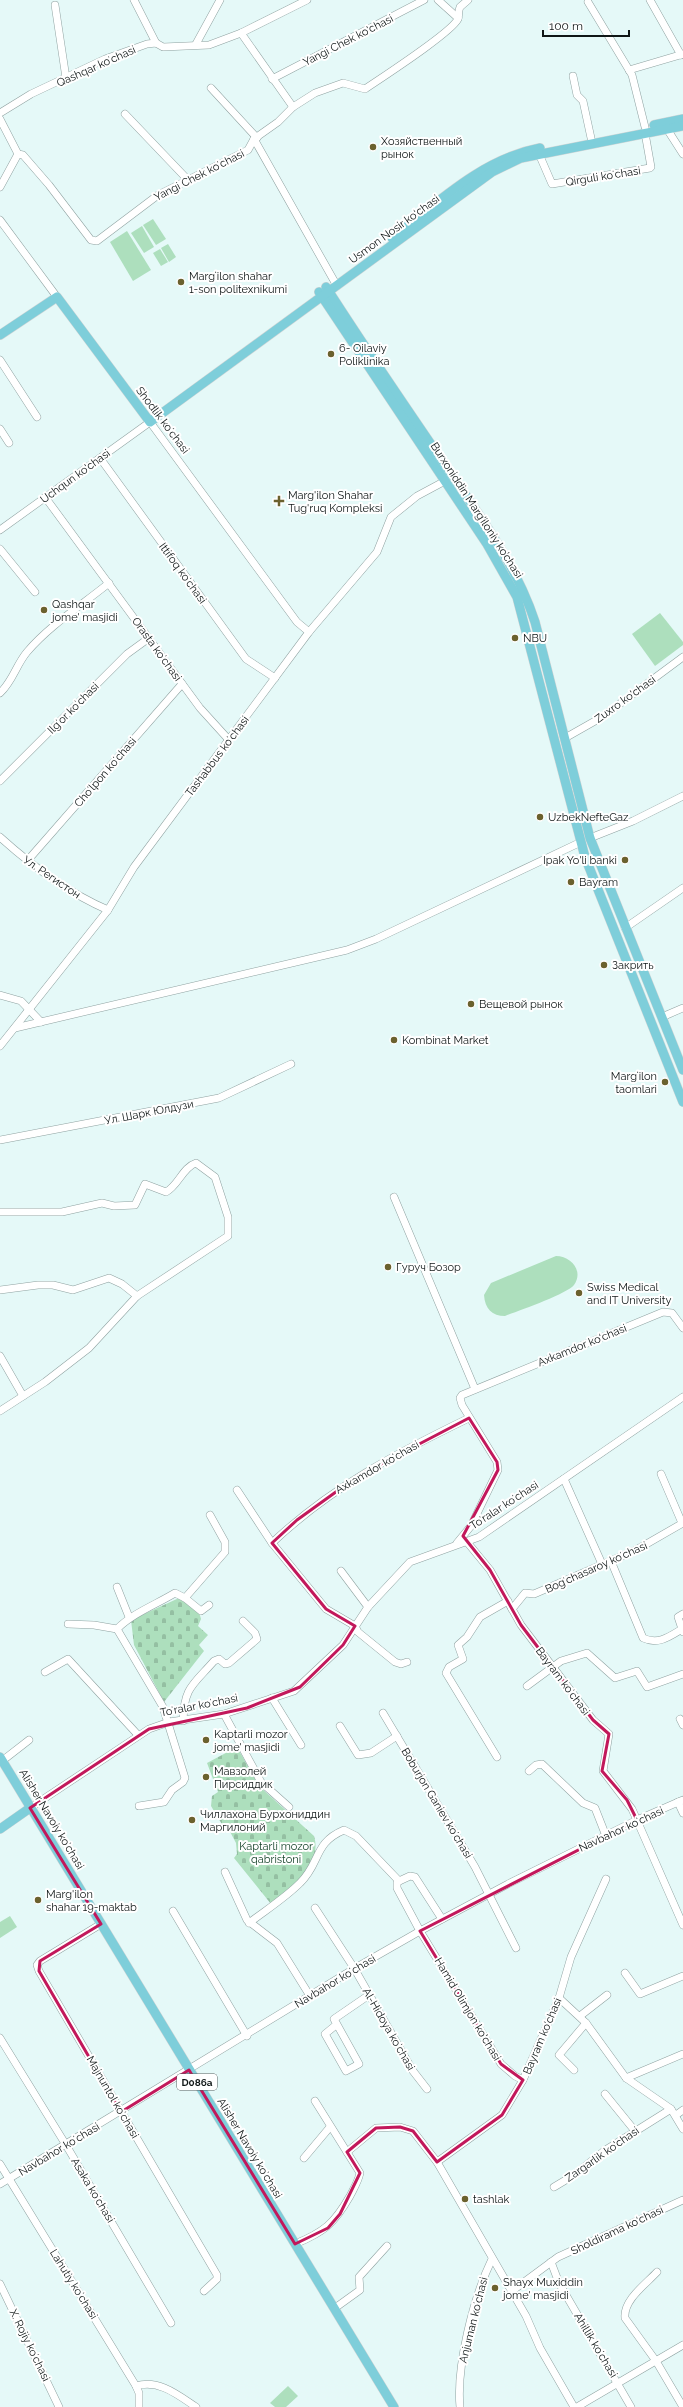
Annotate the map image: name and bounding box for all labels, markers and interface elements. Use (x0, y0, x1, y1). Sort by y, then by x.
street label: Yangi Chek ko'chasi (301, 12, 396, 69)
scale bar (543, 12, 629, 38)
text: 100 m (549, 19, 583, 33)
street label: Qashqar koʻchasi (55, 43, 138, 90)
place label: Хозяйственный рынок (381, 135, 462, 161)
marker: Хозяйственный рынок (368, 142, 378, 152)
street label: Yangi Chek koʻchasi (152, 147, 247, 204)
street label: Qirguli koʻchasi (565, 164, 642, 189)
street label: Usmon Nosir ko‘chasi (347, 192, 442, 267)
place label: Margʻilon shahar 1-son politexnikumi (189, 270, 287, 296)
marker: Margʻilon shahar 1-son politexnikumi (176, 277, 186, 287)
place label: 6- Oilaviy Poliklinika (339, 342, 390, 368)
marker: 6- Oilaviy Poliklinika (326, 349, 336, 359)
street label: Shodlik koʻchasi (133, 384, 192, 456)
street label: Burxoniddin Marg’iloniy ko’chasi (428, 440, 525, 581)
street label: Uchqun ko'chasi (38, 447, 113, 506)
place label: Marg'ilon Shahar Tug'ruq Kompleksi (288, 489, 382, 515)
marker: Marg'ilon Shahar Tug'ruq Kompleksi (273, 495, 285, 507)
street label: Ittifoq koʻchasi (156, 540, 209, 606)
place label: Qashqar jome' masjidi (50, 598, 118, 624)
marker: Qashqar jome' masjidi (39, 605, 49, 615)
street label: Orasta koʻchasi (129, 615, 184, 684)
place label: NBU (523, 632, 547, 645)
marker: NBU (510, 633, 520, 643)
street label: Zuxro ko'chasi (592, 673, 658, 726)
street label: Ilgʻor koʻchasi (45, 680, 102, 737)
street label: Tashabbus koʻchasi (183, 713, 252, 799)
street label: Choʻlpon koʻchasi (72, 735, 139, 810)
place label: UzbekNefteGaz (548, 811, 629, 824)
marker: UzbekNefteGaz (535, 812, 545, 822)
street label: Ул. Регистон (21, 853, 83, 901)
place label: Ipak Yo'li banki (543, 854, 617, 867)
marker: Ipak Yo'li banki (620, 855, 630, 865)
place label: Bayram (579, 876, 618, 889)
marker: Bayram (566, 877, 576, 887)
place label: Закрить (612, 959, 654, 972)
marker: Закрить (599, 960, 609, 970)
place label: Вещевой рынок (479, 998, 563, 1011)
marker: Вещевой рынок (466, 999, 476, 1009)
place label: Kombinat Market (402, 1034, 489, 1047)
marker: Kombinat Market (389, 1035, 399, 1045)
place label: Margʻilon taomlari (611, 1070, 657, 1096)
marker: Margʻilon taomlari (660, 1077, 670, 1087)
street label: Ул. Шарк Юлдузи (103, 1097, 195, 1128)
place label: Гуруч Бозор (396, 1261, 461, 1274)
marker: Гуруч Бозор (383, 1262, 393, 1272)
place label: Swiss Medical and IT University (587, 1281, 671, 1307)
marker: Swiss Medical and IT University (574, 1288, 584, 1298)
street label: Axkamdor ko‘chasi (536, 1322, 629, 1369)
street label: Axkamdor koʻchasi (333, 1438, 421, 1497)
street label: Toʻralar koʻchasi (468, 1478, 541, 1532)
street label: Bogʻchasaroy koʻchasi (543, 1539, 649, 1596)
street label: Bayram koʻchasi (533, 1645, 592, 1718)
street label: Toʻralar koʻchasi (159, 1692, 239, 1719)
place label: Kaptarli mozor jome' masjidi (212, 1728, 288, 1754)
marker: Kaptarli mozor jome' masjidi (201, 1735, 211, 1745)
street label: Boburjon Ganiev koʻchasi (398, 1746, 475, 1861)
place label: Мавзолей Пирсиддик (214, 1765, 273, 1791)
street label: Alisher Navoiy koʻchasi (16, 1767, 87, 1872)
marker: Мавзолей Пирсиддик (201, 1772, 211, 1782)
street label: Navbahor koʻchasi (577, 1804, 666, 1855)
place label: Чиллахона Бурхониддин Маргилоний (200, 1808, 330, 1834)
marker: Чиллахона Бурхониддин Маргилоний (187, 1815, 197, 1825)
park label: Kaptarli mozor qabristoni (239, 1840, 313, 1866)
place label: Marg'ilon shahar 19-maktab (46, 1888, 137, 1914)
marker: Marg'ilon shahar 19-maktab (33, 1895, 43, 1905)
street label: Navbahor koʻchasi (292, 1952, 378, 2011)
street label: Hamid Olimjon ko'chasi (432, 1955, 504, 2063)
street label: Al-Hidoya koʻchasi (360, 1986, 417, 2073)
street label: Bayram ko'chasi (521, 1996, 564, 2076)
street label: Majnuntol koʻchasi (84, 2054, 141, 2141)
road number: D086a (177, 2074, 217, 2090)
street label: Alisher Navoiy koʻchasi (214, 2096, 285, 2201)
street label: Navbahor koʻchasi (16, 2120, 102, 2179)
street label: Zargarlik ko'chasi (563, 2124, 642, 2185)
street label: Asaka koʻchasi (68, 2156, 117, 2225)
place label: tashlak (473, 2193, 509, 2206)
marker: tashlak (460, 2194, 470, 2204)
street label: Sholdirama ko‘chasi (569, 2203, 666, 2258)
street label: Lahutiy koʻchasi (47, 2247, 100, 2322)
street label: Anjuman koʻchasi (457, 2276, 490, 2364)
place label: Shayx Muxiddin jome' masjidi (501, 2276, 583, 2302)
marker: Shayx Muxiddin jome' masjidi (490, 2283, 500, 2293)
street label: X. Rojiy koʻchasi (6, 2307, 53, 2383)
street label: Ahillik koʻchasi (571, 2311, 620, 2380)

